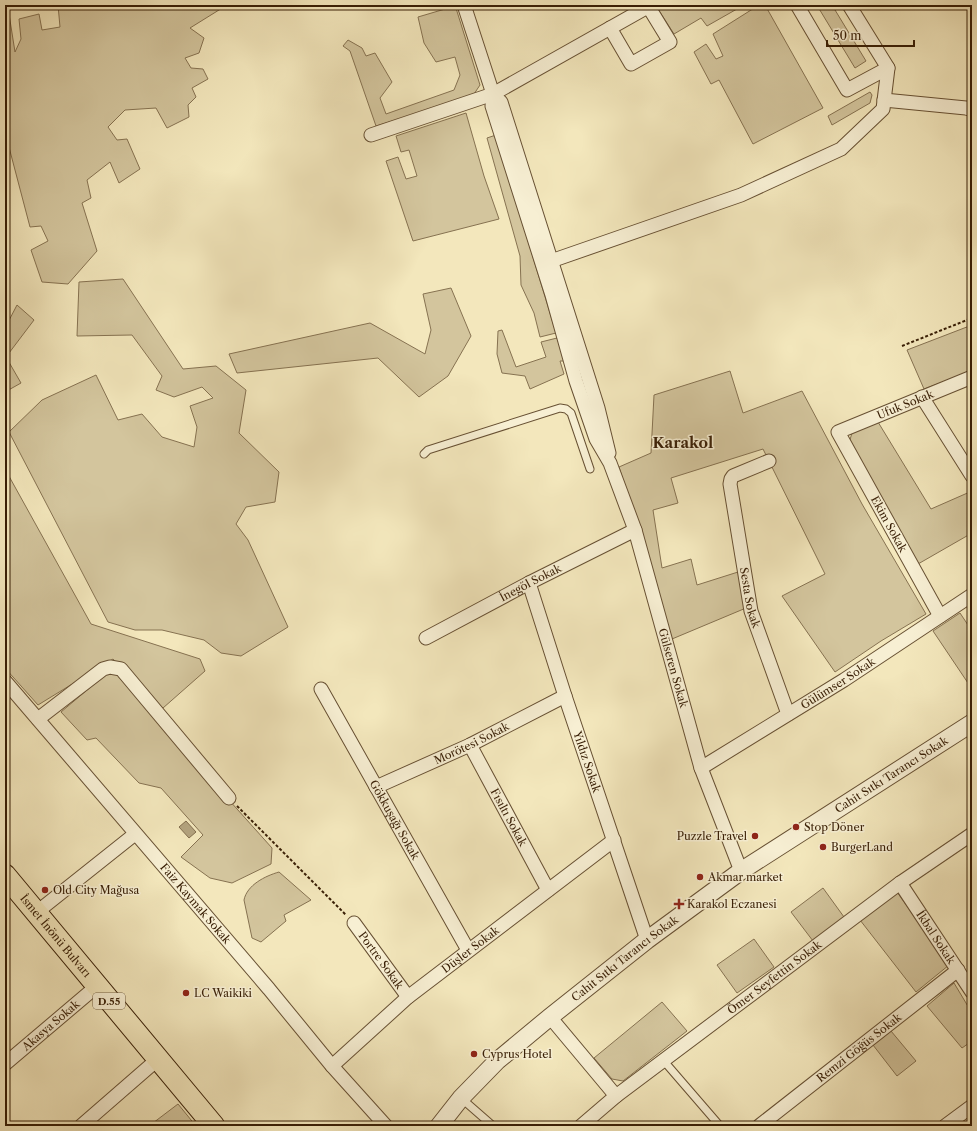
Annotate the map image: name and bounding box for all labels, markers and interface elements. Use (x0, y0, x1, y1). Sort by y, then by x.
scale bar (827, 22, 914, 48)
text: 50 m (833, 28, 862, 43)
street label: Ufuk Sokak (875, 386, 936, 422)
district label: Karakol (653, 433, 713, 452)
street label: Ekim Sokak (868, 493, 910, 555)
street label: İnegöl Sokak (497, 561, 564, 605)
street label: Sesta Sokak (737, 566, 764, 630)
street label: Gülseren Sokak (656, 627, 691, 710)
street label: Gülümser Sokak (798, 654, 878, 712)
street label: Morötesi Sokak (432, 719, 512, 767)
street label: Yıldız Sokak (570, 728, 604, 795)
street label: Cahit Sıtkı Tarancı Sokak (832, 733, 951, 816)
street label: Gökkuşağı Sokak (367, 777, 423, 863)
street label: Fısıltı Sokak (488, 786, 530, 849)
place label: Stop Döner (804, 820, 865, 834)
marker: Stop Döner (791, 822, 801, 832)
place label: Puzzle Travel (677, 829, 748, 843)
marker: Puzzle Travel (750, 831, 760, 841)
place label: BurgerLand (831, 840, 893, 854)
marker: BurgerLand (818, 842, 828, 852)
street label: Faiz Kaymak Sokak (157, 860, 234, 947)
place label: Akmar market (707, 870, 783, 884)
marker: Akmar market (695, 872, 705, 882)
place label: Old City Mağusa (53, 883, 139, 897)
marker: Old City Mağusa (40, 885, 50, 895)
street label: İsmet İnönü Bulvarı (17, 891, 94, 980)
place label: Karakol Eczanesi (687, 897, 777, 911)
marker: Karakol Eczanesi (674, 899, 684, 909)
street label: İkbal Sokak (913, 907, 959, 967)
street label: Cahit Sıtkı Tarancı Sokak (568, 912, 681, 1004)
street label: Düşler Sokak (439, 923, 502, 976)
street label: Portre Sokak (356, 929, 407, 992)
street label: Ömer Seyfettin Sokak (724, 937, 825, 1017)
place label: LC Waikiki (194, 986, 252, 1000)
marker: LC Waikiki (181, 988, 191, 998)
road number: D.55 (93, 993, 125, 1009)
street label: Akasya Sokak (18, 997, 83, 1054)
street label: Remzi Göğüs Sokak (814, 1010, 905, 1085)
place label: Cyprus Hotel (482, 1047, 552, 1061)
marker: Cyprus Hotel (469, 1049, 479, 1059)

